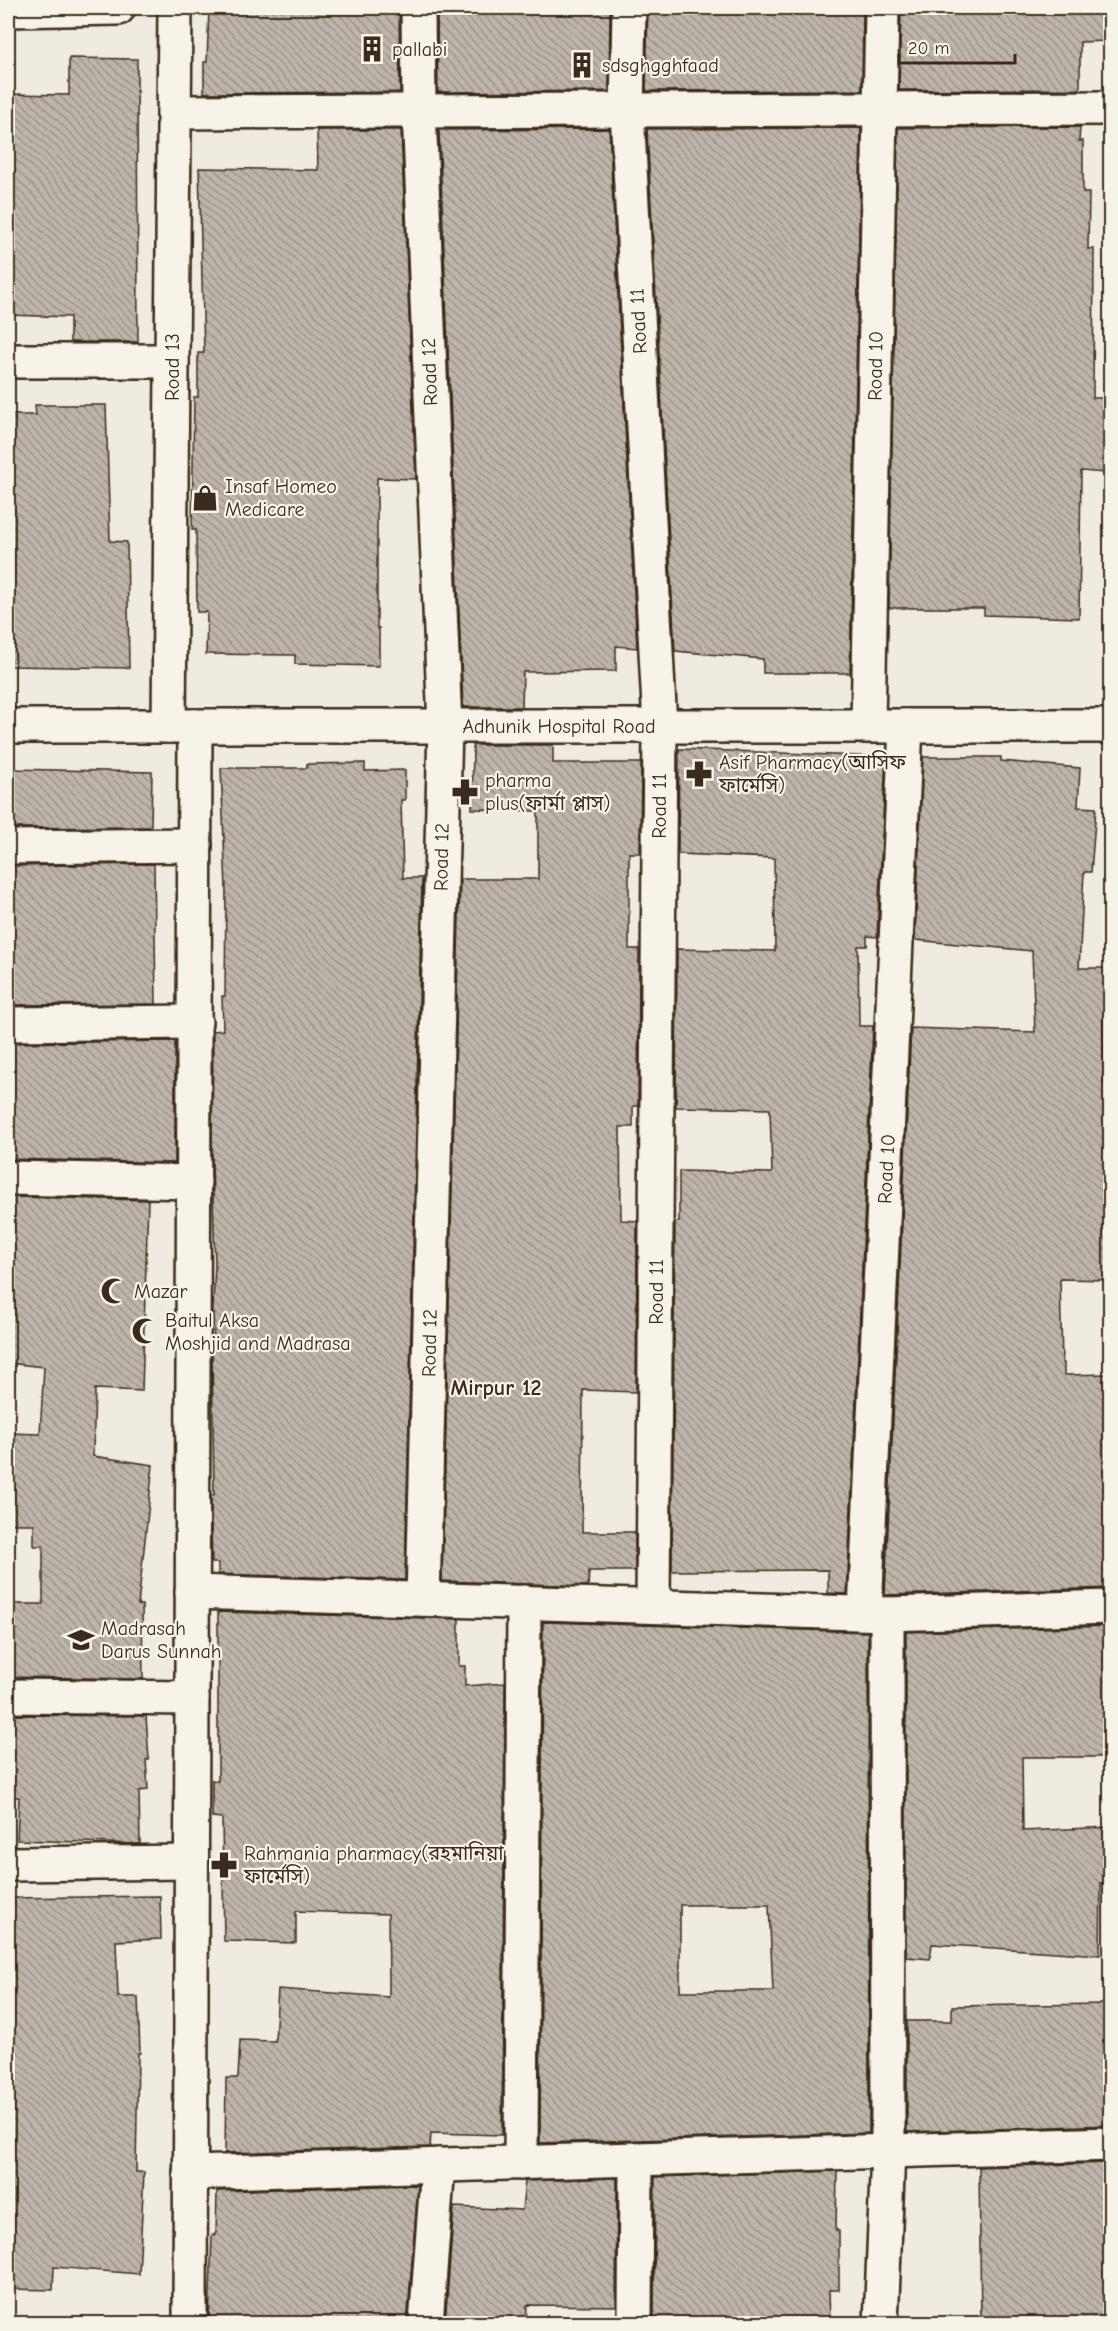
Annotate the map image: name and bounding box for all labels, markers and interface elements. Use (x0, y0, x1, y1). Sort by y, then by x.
scale bar (899, 27, 1014, 65)
building icon: pallabi (357, 34, 387, 64)
place label: pallabi (392, 38, 447, 61)
text: 20 m (908, 38, 949, 59)
building icon: sdsghgghfaad (567, 50, 597, 80)
place label: sdsghgghfaad (602, 54, 719, 77)
street label: Road 11 (625, 288, 652, 354)
street label: Road 10 (863, 331, 888, 401)
street label: Road 13 (161, 333, 184, 401)
street label: Road 12 (417, 337, 442, 406)
place label: Insaf Homeo Medicare (225, 475, 337, 521)
shop icon: Insaf Homeo Medicare (190, 483, 220, 513)
street label: Adhunik Hospital Road (462, 715, 656, 738)
place label: Asif Pharmacy(আসিফ ফার্মেসি) (718, 750, 906, 797)
pharmacy icon: Asif Pharmacy(আসিফ ফার্মেসি) (684, 759, 714, 789)
place label: pharma plus(ফার্মা প্লাস) (485, 769, 610, 815)
street label: Road 11 (648, 773, 671, 839)
pharmacy icon: pharma plus(ফার্মা প্লাস) (450, 777, 480, 807)
street label: Road 12 (429, 823, 454, 891)
street label: Road 10 (873, 1133, 900, 1205)
street label: Road 11 (645, 1259, 668, 1325)
mosque icon: Mazar (99, 1276, 129, 1306)
place label: Mazar (134, 1280, 188, 1303)
place label: Baitul Aksa Moshjid and Madrasa (165, 1309, 351, 1355)
street label: Road 12 (417, 1309, 442, 1377)
mosque icon: Baitul Aksa Moshjid and Madrasa (130, 1316, 160, 1346)
district label: Mirpur 12 (450, 1375, 542, 1401)
place label: Madrasah Darus Sunnah (101, 1617, 221, 1663)
school or university icon: Madrasah Darus Sunnah (66, 1625, 96, 1655)
place label: Rahmania pharmacy(রহমানিয়া ফার্মেসি) (243, 1841, 504, 1888)
pharmacy icon: Rahmania pharmacy(রহমানিয়া ফার্মেসি) (209, 1850, 239, 1880)

